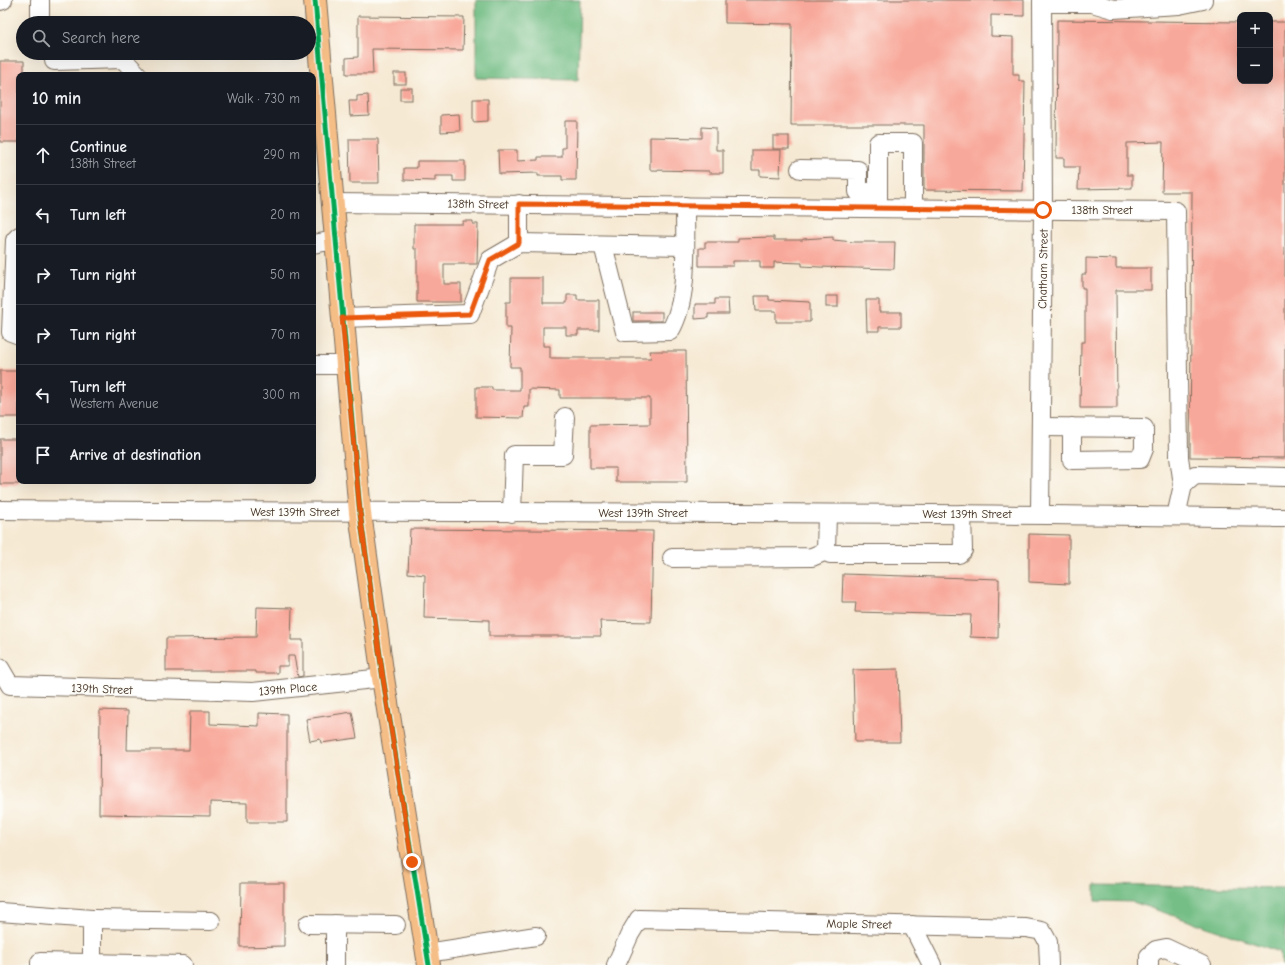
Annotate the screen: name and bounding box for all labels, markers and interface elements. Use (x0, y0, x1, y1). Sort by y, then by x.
map controls (1237, 12, 1273, 84)
button: + (1237, 12, 1273, 48)
search box (16, 16, 316, 60)
icon: search (30, 27, 52, 49)
text: Search here (62, 29, 140, 47)
button: − (1237, 48, 1273, 84)
text: 10 min (32, 89, 81, 108)
text: Walk · 730 m (227, 91, 300, 106)
text: Continue (70, 138, 127, 156)
icon: ahead (32, 144, 54, 166)
text: 290 m (263, 147, 300, 162)
text: 138th Street (70, 156, 136, 171)
street label: 138th Street (447, 196, 509, 212)
route start (1034, 201, 1052, 219)
street label: 138th Street (1072, 203, 1133, 217)
icon: left (32, 204, 54, 226)
text: Turn left (70, 206, 126, 224)
text: 20 m (270, 207, 300, 222)
street label: Chatham Street (1035, 228, 1051, 309)
icon: right (32, 264, 54, 286)
text: Turn right (70, 266, 136, 284)
text: 50 m (270, 267, 300, 282)
icon: right (32, 324, 54, 346)
text: Turn right (70, 326, 136, 344)
text: 70 m (271, 327, 300, 342)
text: Turn left (70, 378, 126, 396)
icon: left (32, 384, 54, 406)
text: 300 m (262, 387, 300, 402)
text: Western Avenue (70, 396, 158, 411)
icon: arrive (32, 444, 54, 466)
text: Arrive at destination (70, 446, 201, 464)
street label: West 139th Street (250, 505, 340, 519)
street label: West 139th Street (598, 506, 688, 520)
street label: West 139th Street (922, 507, 1012, 521)
street label: 139th Place (258, 679, 318, 699)
street label: 139th Street (71, 681, 133, 697)
route end (403, 853, 421, 871)
street label: Maple Street (826, 916, 892, 932)

